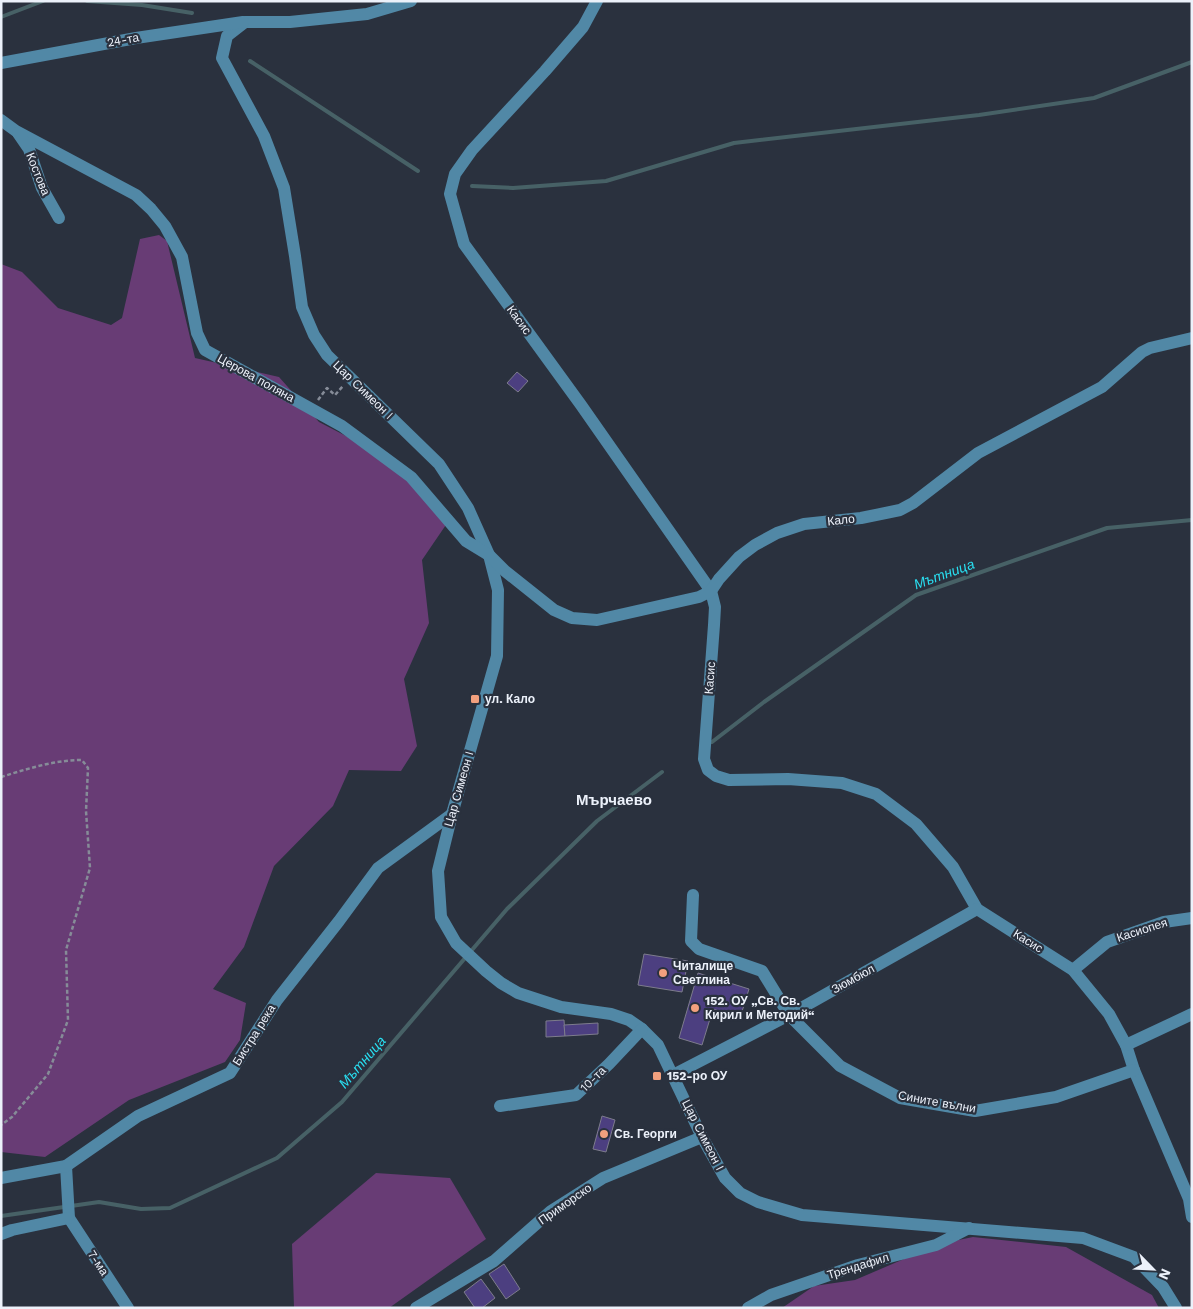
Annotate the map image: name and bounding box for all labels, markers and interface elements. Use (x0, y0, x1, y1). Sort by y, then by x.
street label: 24-та (106, 30, 140, 50)
street label: Костова (23, 151, 53, 198)
street label: Касис (504, 303, 534, 337)
street label: Церова поляна (215, 351, 297, 405)
street label: Цар Симеон I (330, 358, 396, 422)
street label: Кало (827, 512, 856, 528)
water label: Мътница (911, 556, 977, 592)
street label: Касис (702, 661, 718, 695)
place label: ул. Кало (485, 692, 535, 706)
marker: ул. Кало (469, 693, 481, 705)
street label: Цар Симеон I (442, 750, 476, 828)
district label: Мърчаево (576, 791, 652, 809)
street label: Касиопея (1115, 915, 1169, 945)
street label: Касис (1011, 926, 1045, 956)
place label: Читалище Светлина (673, 959, 733, 987)
street label: Зюмбюл (829, 962, 877, 996)
marker: Читалище Светлина (657, 967, 669, 979)
place label: 152. ОУ „Св. Св. Кирил и Методий“ (705, 994, 815, 1022)
street label: Бистра река (230, 1002, 278, 1068)
marker: 152. ОУ „Св. Св. Кирил и Методий“ (689, 1002, 701, 1014)
water label: Мътница (335, 1033, 389, 1091)
street label: 10-та (577, 1063, 609, 1095)
place label: 152-ро ОУ (667, 1069, 728, 1083)
marker: 152-ро ОУ (651, 1070, 663, 1082)
street label: Сините вълни (897, 1088, 977, 1116)
street label: Цар Симеон I (679, 1097, 727, 1173)
place label: Св. Георги (614, 1127, 677, 1141)
marker: Св. Георги (598, 1128, 610, 1140)
street label: Приморско (536, 1180, 595, 1227)
north arrow (1128, 1244, 1178, 1294)
street label: 7-ма (85, 1248, 111, 1278)
street label: Трендафил (825, 1250, 891, 1282)
text: N (1155, 1266, 1174, 1282)

